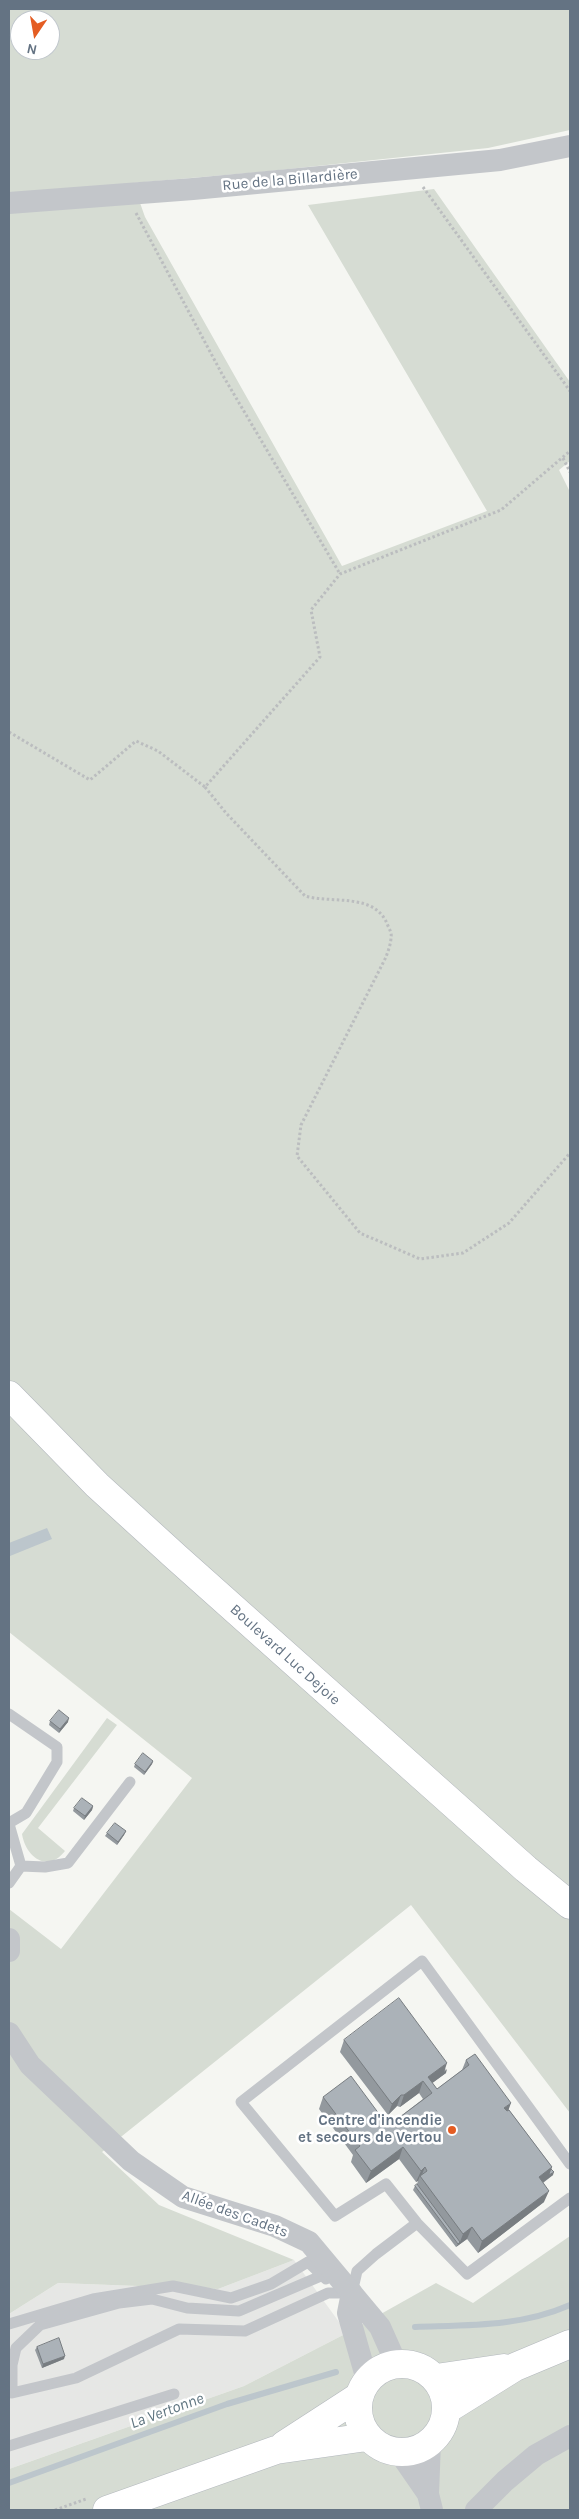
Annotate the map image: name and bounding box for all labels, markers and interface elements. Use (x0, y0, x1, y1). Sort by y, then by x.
north arrow (10, 10, 60, 60)
text: N (25, 40, 39, 59)
street label: Rue de la Billardière (222, 165, 358, 195)
street label: Boulevard Luc Dejoie (226, 1601, 344, 1709)
place label: Centre d'incendie et secours de Vertou (298, 2112, 442, 2147)
marker: Centre d'incendie et secours de Vertou (446, 2124, 458, 2136)
street label: Allée des Cadets (179, 2186, 291, 2242)
water label: La Vertonne (128, 2389, 206, 2433)

